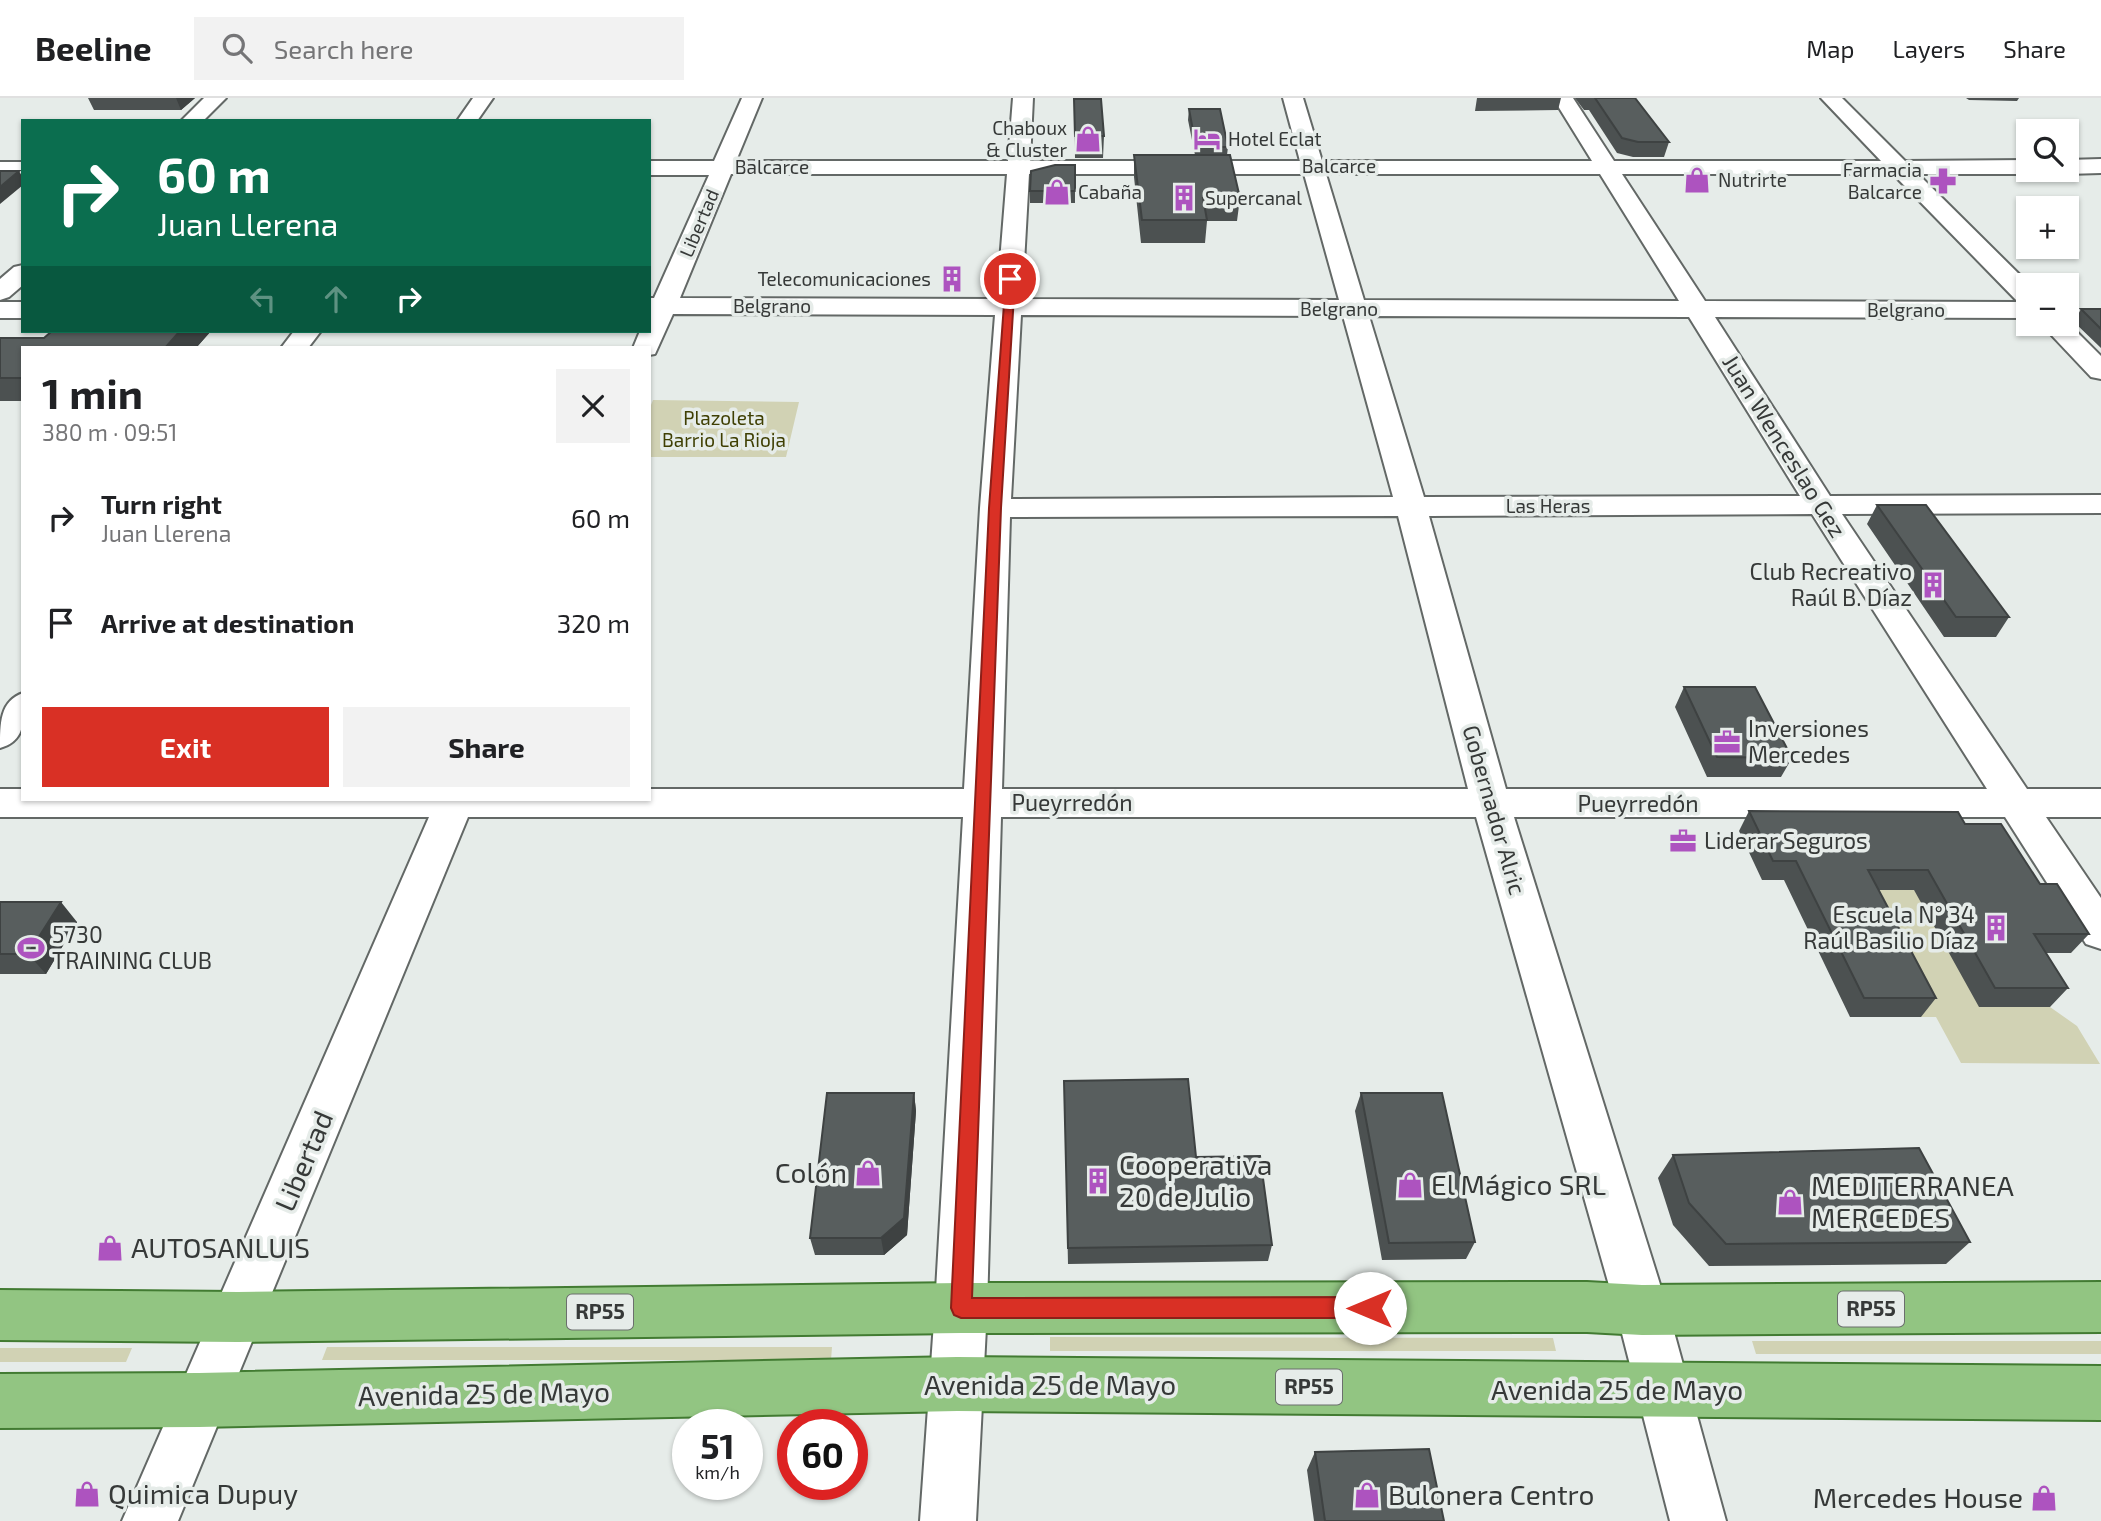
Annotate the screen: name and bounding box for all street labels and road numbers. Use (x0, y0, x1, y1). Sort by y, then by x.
street label: Balcarce (1302, 154, 1376, 177)
street label: Balcarce (735, 155, 809, 178)
street label: Libertad (674, 185, 723, 260)
street label: Belgrano (733, 294, 811, 317)
street label: Belgrano (1300, 297, 1378, 320)
street label: Belgrano (1867, 298, 1945, 321)
street label: Juan Wenceslao Gez (1717, 349, 1852, 542)
street label: Las Heras (1506, 494, 1590, 517)
street label: Gobernador Alric (1457, 722, 1533, 898)
street label: Pueyrredón (1011, 788, 1133, 816)
street label: Pueyrredón (1577, 789, 1699, 817)
street label: Libertad (267, 1105, 339, 1216)
road number: RP55 (1838, 1292, 1904, 1326)
road number: RP55 (567, 1294, 633, 1330)
street label: Avenida 25 de Mayo (924, 1367, 1176, 1401)
road number: RP55 (1276, 1370, 1342, 1404)
street label: Avenida 25 de Mayo (1491, 1372, 1743, 1406)
street label: Avenida 25 de Mayo (358, 1374, 610, 1412)

